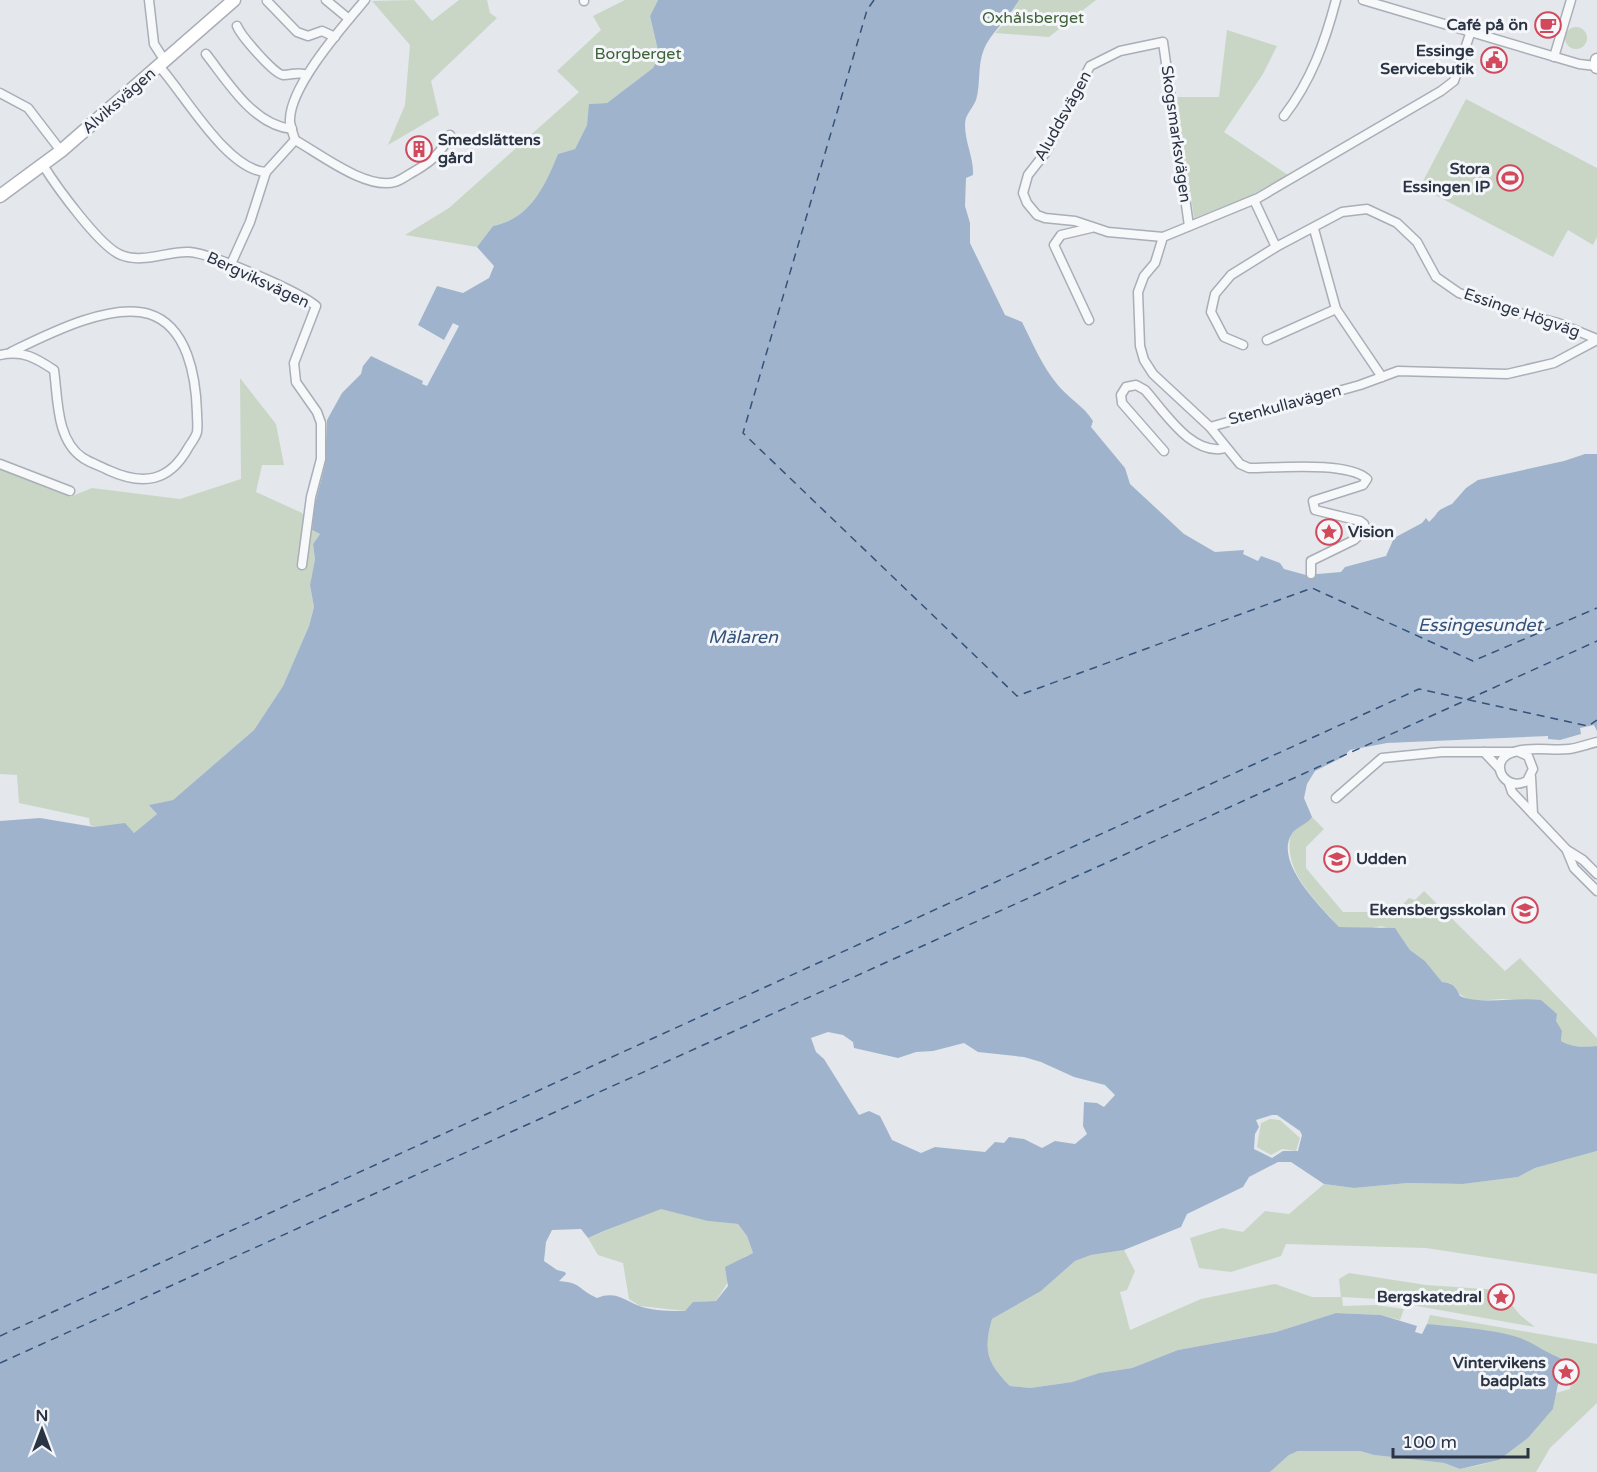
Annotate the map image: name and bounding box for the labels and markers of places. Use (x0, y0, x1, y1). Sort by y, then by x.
cafe icon: Café på ön (1533, 10, 1563, 40)
place label: Café på ön (1447, 15, 1528, 35)
place label: Essinge Servicebutik (1380, 41, 1474, 79)
public building icon: Essinge Servicebutik (1479, 45, 1509, 75)
place label: Smedslättens gård (438, 130, 541, 168)
building icon: Smedslättens gård (404, 134, 434, 164)
place label: Stora Essingen IP (1402, 159, 1490, 197)
sports icon: Stora Essingen IP (1495, 163, 1525, 193)
place icon: Vision (1314, 517, 1344, 547)
place label: Vision (1348, 522, 1394, 542)
school or university icon: Udden (1322, 844, 1352, 874)
place label: Udden (1356, 849, 1407, 869)
school or university icon: Ekensbergsskolan (1510, 895, 1540, 925)
place label: Ekensbergsskolan (1369, 900, 1506, 920)
place icon: Bergskatedral (1486, 1282, 1516, 1312)
place label: Bergskatedral (1377, 1287, 1482, 1307)
place label: Vintervikens badplats (1453, 1353, 1546, 1391)
place icon: Vintervikens badplats (1551, 1357, 1581, 1387)

